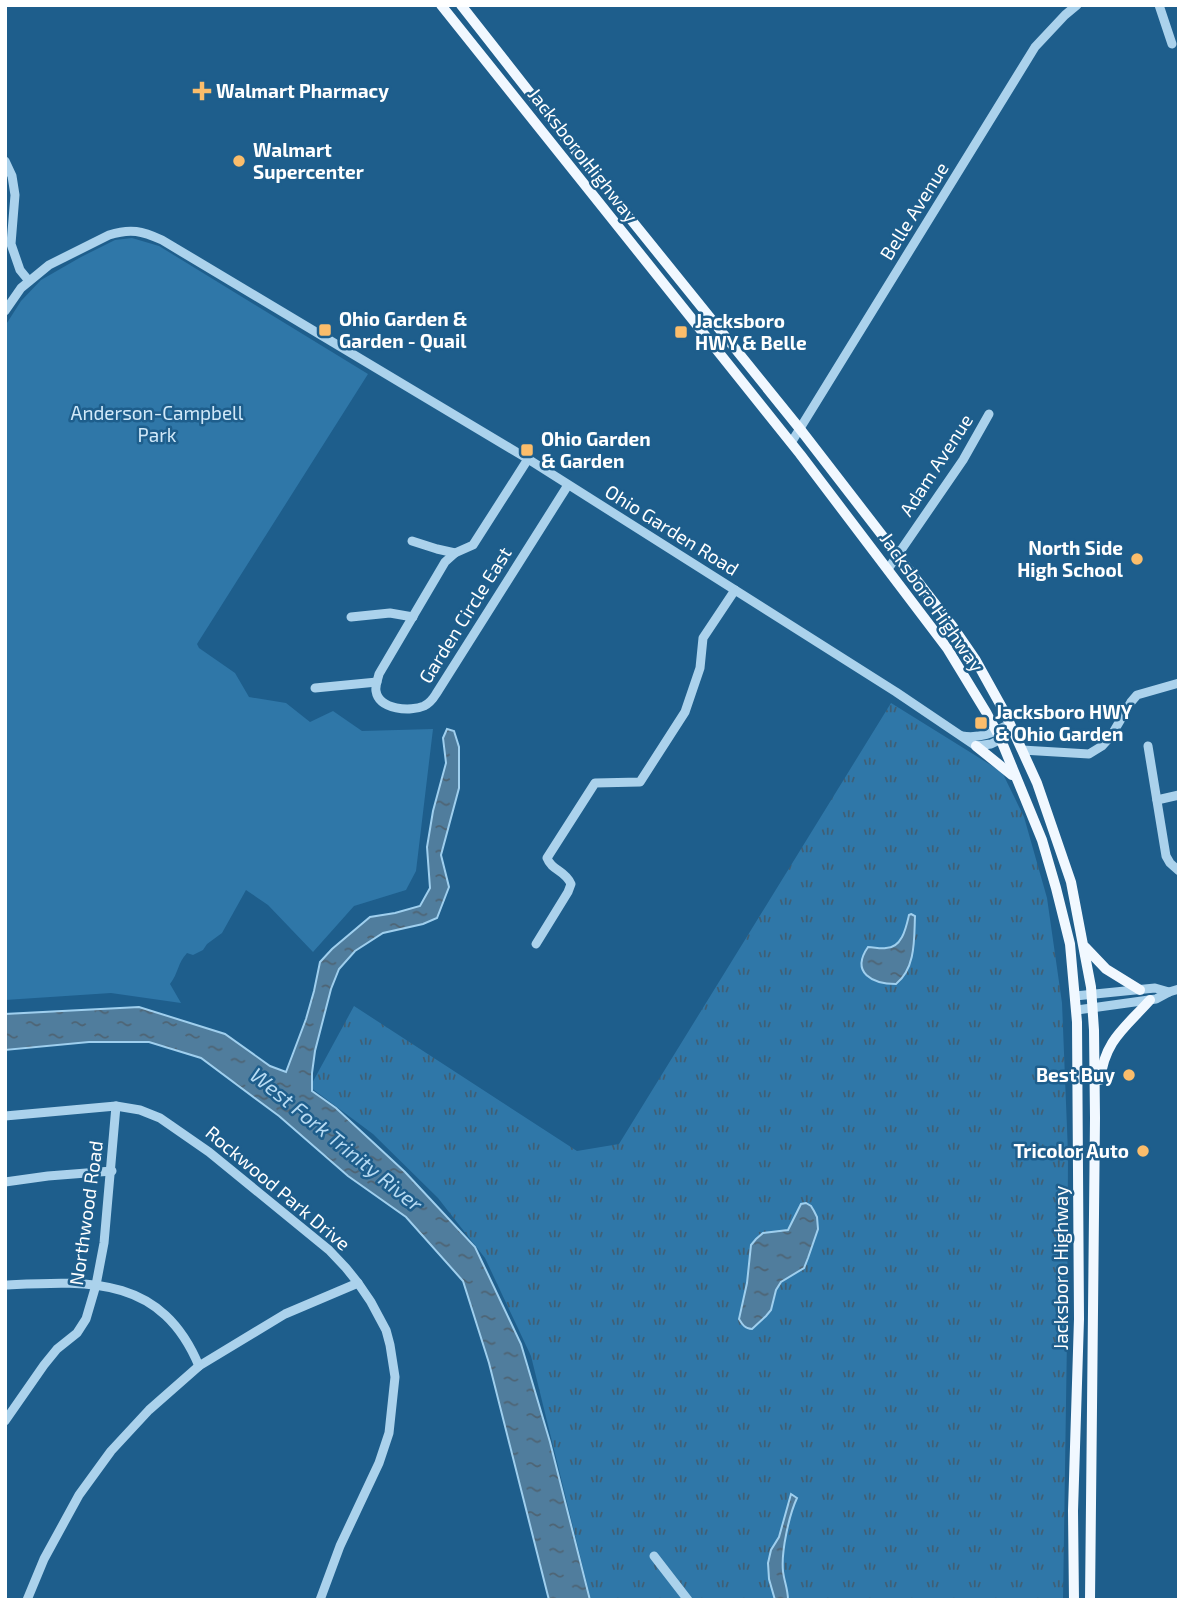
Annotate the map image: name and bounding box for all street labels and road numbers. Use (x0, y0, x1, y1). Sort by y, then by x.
street label: Jacksboro Highway (524, 83, 643, 227)
street label: Belle Avenue (874, 158, 953, 264)
street label: Adam Avenue (894, 409, 977, 520)
street label: Ohio Garden Road (601, 479, 743, 580)
street label: Jacksboro Highway (876, 528, 989, 676)
street label: Garden Circle East (413, 542, 516, 687)
street label: Rockwood Park Drive (201, 1120, 355, 1255)
street label: Northwood Road (64, 1139, 107, 1287)
street label: Jacksboro Highway (1049, 1186, 1072, 1350)

